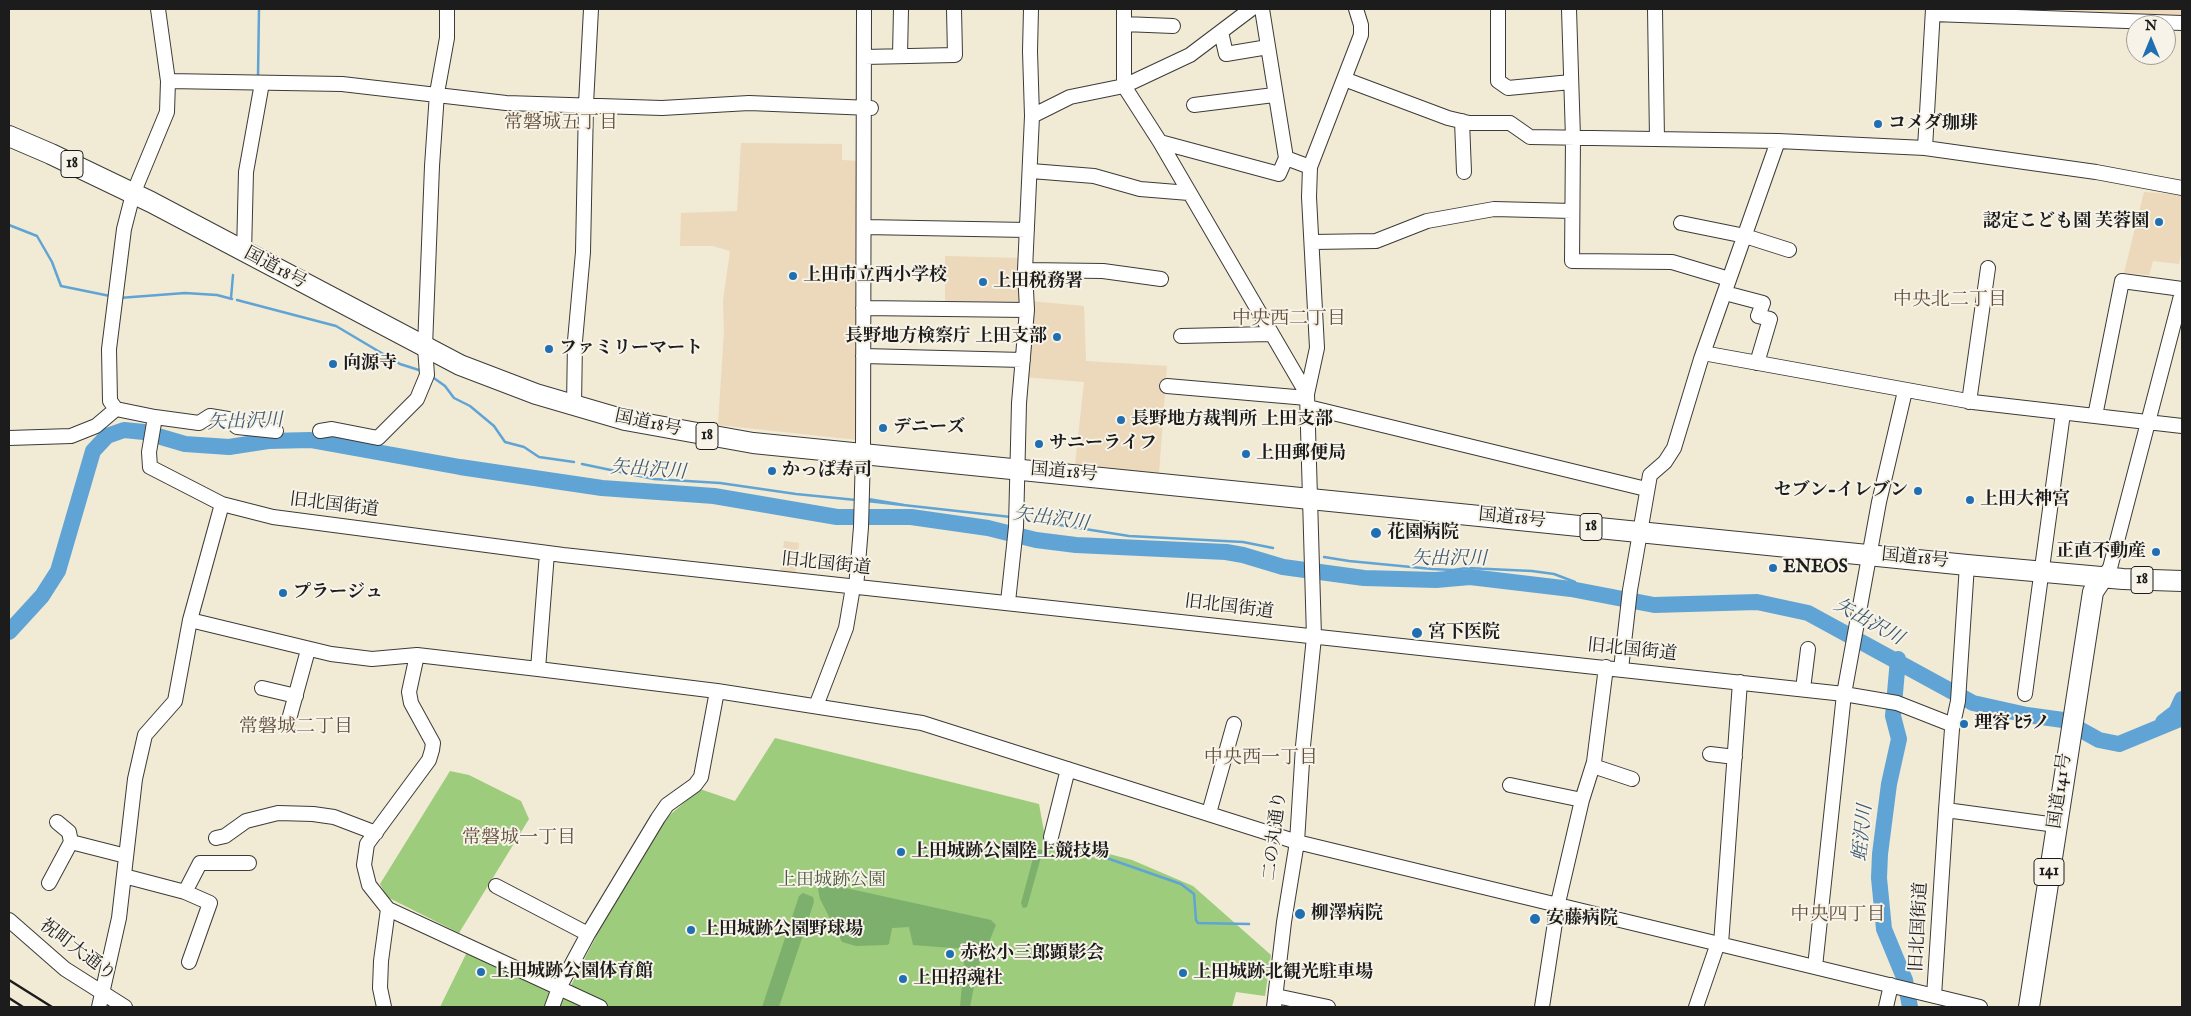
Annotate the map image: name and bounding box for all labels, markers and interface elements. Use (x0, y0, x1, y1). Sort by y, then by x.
north arrow (2126, 15, 2176, 65)
text: N (2145, 17, 2157, 35)
district label: 常磐城五丁目 (504, 113, 618, 135)
place label: コメダ珈琲 (1888, 113, 1978, 135)
marker: コメダ珈琲 (1872, 118, 1884, 130)
road number: 18 (61, 150, 83, 178)
place label: 認定こども園 芙蓉園 (1983, 211, 2149, 233)
marker: 認定こども園 芙蓉園 (2153, 216, 2165, 228)
street label: 国道18号 (240, 244, 310, 294)
place label: 上田市立西小学校 (803, 265, 947, 287)
marker: 上田市立西小学校 (787, 270, 799, 282)
place label: 上田税務署 (993, 271, 1083, 293)
marker: 上田税務署 (977, 276, 989, 288)
district label: 中央北二丁目 (1893, 290, 2007, 312)
district label: 中央西二丁目 (1232, 309, 1346, 331)
place label: 長野地方検察庁 上田支部 (845, 326, 1047, 348)
marker: 長野地方検察庁 上田支部 (1051, 331, 1063, 343)
place label: ファミリーマート (559, 338, 703, 360)
marker: ファミリーマート (543, 343, 555, 355)
place label: 向源寺 (343, 353, 397, 375)
marker: 向源寺 (327, 358, 339, 370)
street label: 国道18号 (613, 406, 683, 442)
place label: 長野地方裁判所 上田支部 (1131, 409, 1333, 431)
water label: 矢出沢川 (207, 410, 283, 436)
marker: 長野地方裁判所 上田支部 (1115, 414, 1127, 426)
place label: デニーズ (893, 417, 965, 439)
road number: 18 (696, 422, 718, 450)
marker: デニーズ (877, 422, 889, 434)
place label: サニーライフ (1049, 433, 1157, 455)
marker: サニーライフ (1033, 438, 1045, 450)
place label: 上田郵便局 (1256, 443, 1346, 465)
marker: 上田郵便局 (1240, 448, 1252, 460)
water label: 矢出沢川 (609, 457, 687, 485)
street label: 国道18号 (1029, 459, 1099, 487)
place label: かっぱ寿司 (782, 460, 872, 482)
marker: かっぱ寿司 (766, 465, 778, 477)
place label: セブン-イレブン (1774, 480, 1908, 502)
marker: セブン-イレブン (1912, 485, 1924, 497)
place label: 上田大神宮 (1980, 489, 2070, 511)
street label: 旧北国街道 (288, 490, 380, 522)
marker: 上田大神宮 (1964, 494, 1976, 506)
water label: 矢出沢川 (1012, 503, 1090, 537)
street label: 国道18号 (1477, 505, 1547, 533)
road number: 18 (1580, 514, 1602, 540)
place label: 花園病院 (1387, 522, 1459, 544)
marker: 花園病院 (1369, 526, 1383, 540)
place label: 正直不動産 (2056, 541, 2146, 563)
street label: 国道18号 (1880, 545, 1950, 573)
marker: 正直不動産 (2150, 546, 2162, 558)
water label: 矢出沢川 (1411, 549, 1487, 571)
street label: 旧北国街道 (780, 550, 872, 580)
place label: ENEOS (1783, 557, 1848, 579)
marker: ENEOS (1767, 562, 1779, 574)
road number: 18 (2131, 566, 2153, 594)
place label: プラージュ (293, 582, 383, 604)
marker: プラージュ (277, 587, 289, 599)
street label: 旧北国街道 (1183, 592, 1275, 624)
water label: 矢出沢川 (1829, 595, 1907, 651)
place label: 宮下医院 (1428, 622, 1500, 644)
marker: 宮下医院 (1410, 626, 1424, 640)
street label: 旧北国街道 (1586, 636, 1678, 666)
place label: 理容 ﾋﾗノ (1974, 713, 2050, 735)
district label: 常磐城二丁目 (239, 717, 353, 739)
marker: 理容 ﾋﾗノ (1958, 718, 1970, 730)
district label: 中央西一丁目 (1204, 748, 1318, 770)
street label: 国道141号 (2045, 752, 2077, 830)
street label: 二の丸通り (1260, 790, 1292, 882)
water label: 蛭沢川 (1850, 803, 1878, 863)
district label: 常磐城一丁目 (462, 828, 576, 850)
place label: 上田城跡公園陸上競技場 (911, 841, 1109, 863)
marker: 上田城跡公園陸上競技場 (895, 846, 907, 858)
road number: 141 (2034, 859, 2064, 886)
park label: 上田城跡公園 (778, 870, 886, 892)
street label: 旧北国街道 (1907, 881, 1933, 973)
place label: 柳澤病院 (1311, 903, 1383, 925)
district label: 中央四丁目 (1791, 905, 1885, 927)
marker: 柳澤病院 (1293, 907, 1307, 921)
place label: 安藤病院 (1546, 908, 1618, 930)
marker: 安藤病院 (1528, 912, 1542, 926)
street label: 祝町大通り (35, 915, 119, 987)
place label: 上田城跡公園野球場 (701, 919, 863, 941)
marker: 上田城跡公園野球場 (685, 924, 697, 936)
place label: 赤松小三郎顕影会 (960, 943, 1104, 965)
marker: 赤松小三郎顕影会 (944, 948, 956, 960)
place label: 上田城跡公園体育館 (491, 961, 653, 983)
place label: 上田城跡北観光駐車場 (1193, 962, 1373, 984)
marker: 上田城跡公園体育館 (475, 966, 487, 978)
marker: 上田城跡北観光駐車場 (1177, 967, 1189, 979)
place label: 上田招魂社 (913, 968, 1003, 990)
marker: 上田招魂社 (897, 973, 909, 985)

